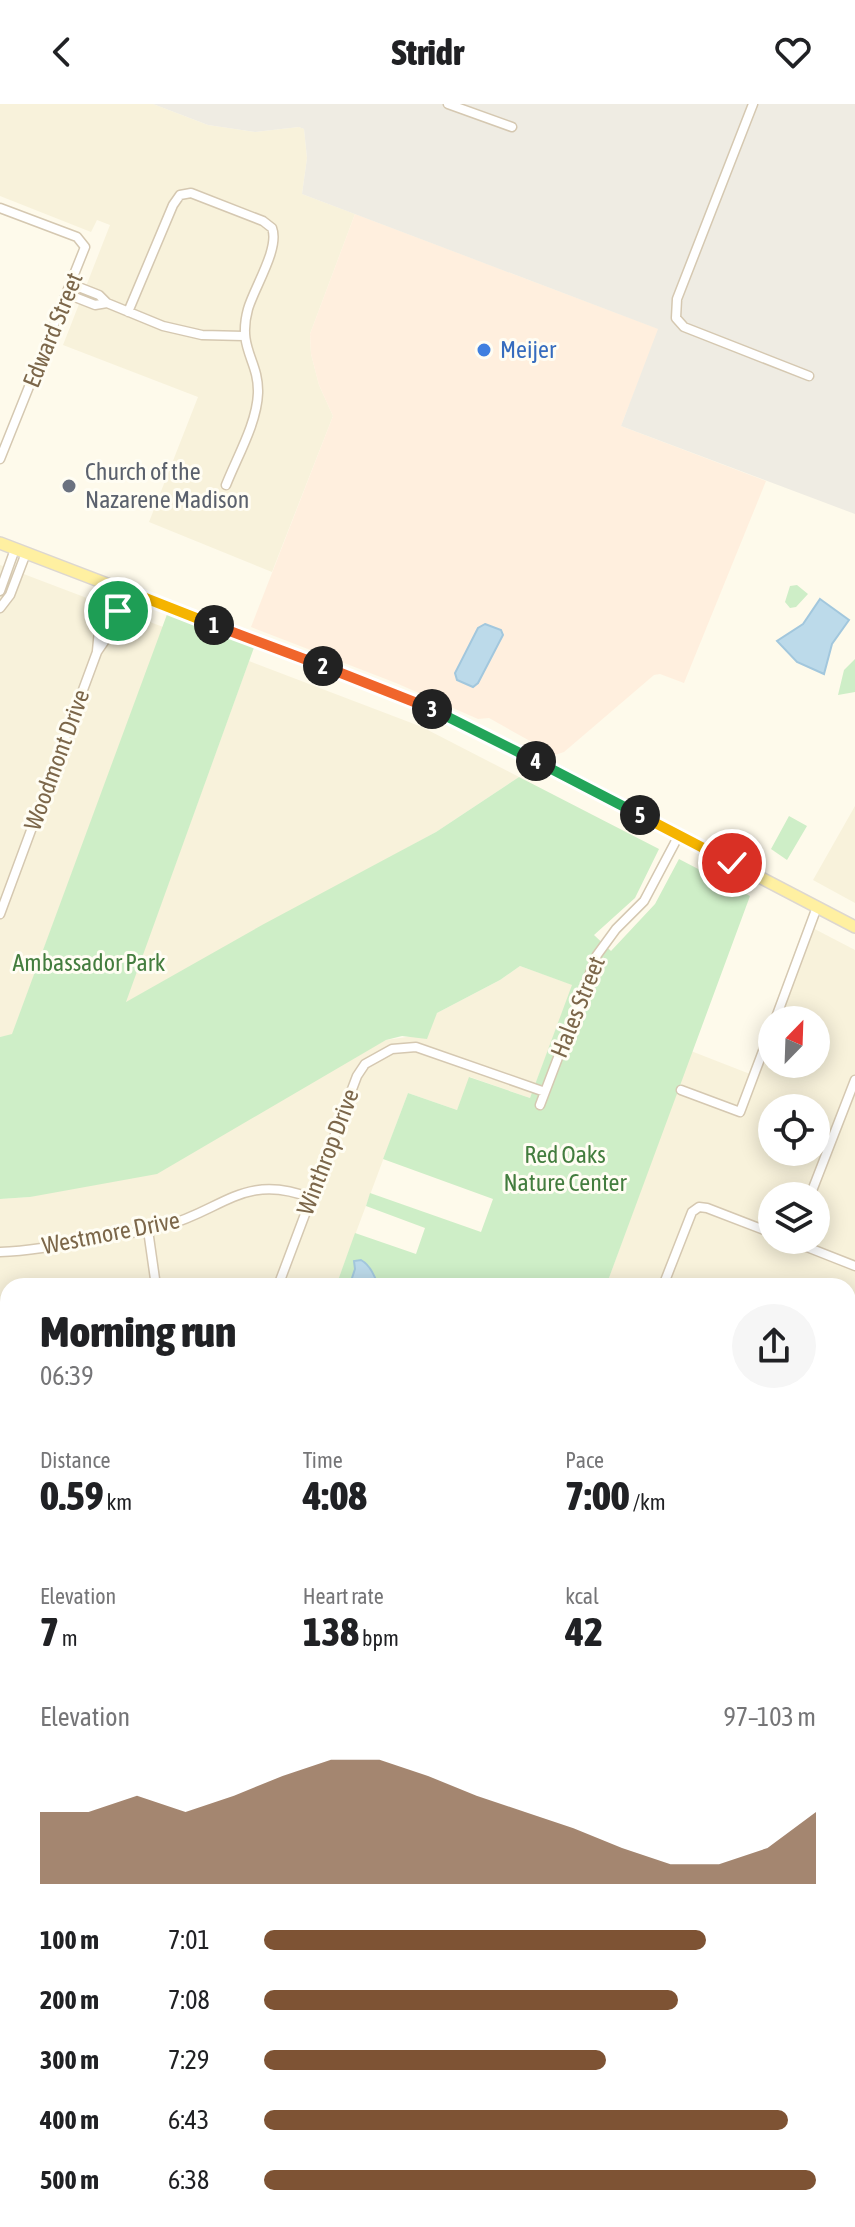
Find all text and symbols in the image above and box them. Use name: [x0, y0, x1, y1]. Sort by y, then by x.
icon: back: [40, 30, 84, 74]
icon: heart: [771, 30, 815, 74]
text: Stridr: [391, 31, 464, 73]
street label: Edward Street: [17, 268, 88, 391]
place label: Meijer: [500, 336, 557, 363]
marker: Meijer: [475, 341, 493, 359]
place label: Church of the Nazarene Madison: [85, 458, 249, 513]
marker: Church of the Nazarene Madison: [60, 477, 78, 495]
pin: [84, 577, 152, 645]
icon: arrive: [96, 589, 140, 633]
pin: 1: [194, 605, 234, 645]
text: 1: [209, 612, 219, 638]
pin: 2: [303, 646, 343, 686]
text: 2: [318, 653, 328, 679]
street label: Woodmont Drive: [19, 686, 94, 834]
pin: 3: [412, 689, 452, 729]
text: 3: [427, 696, 437, 722]
pin: 4: [516, 741, 556, 781]
text: 4: [531, 748, 541, 774]
pin: 5: [620, 795, 660, 835]
text: 5: [635, 802, 645, 828]
pin: [698, 829, 766, 897]
icon: check: [710, 841, 754, 885]
park label: Ambassador Park: [13, 949, 166, 976]
street label: Hales Street: [545, 952, 610, 1061]
north arrow: [758, 1006, 830, 1078]
map controls: [758, 1006, 830, 1254]
street label: Winthrop Drive: [291, 1085, 364, 1219]
button: locate: [758, 1094, 830, 1166]
park label: Red Oaks Nature Center: [503, 1141, 627, 1196]
button: layers: [758, 1182, 830, 1254]
street label: Westmore Drive: [40, 1206, 182, 1259]
button: share: [732, 1304, 816, 1388]
text: Morning run: [40, 1306, 236, 1356]
text: 06:39: [40, 1361, 94, 1391]
text: Distance: [40, 1447, 111, 1473]
text: Time: [303, 1447, 343, 1473]
text: Pace: [565, 1447, 604, 1473]
text: 0.59: [40, 1473, 104, 1518]
text: 4:08: [303, 1473, 367, 1518]
text: 7:00: [565, 1473, 630, 1518]
text: km: [104, 1489, 132, 1515]
text: /km: [630, 1489, 666, 1515]
text: Elevation: [40, 1583, 116, 1609]
text: Heart rate: [303, 1583, 384, 1609]
text: kcal: [565, 1583, 599, 1609]
text: 7: [40, 1609, 59, 1654]
text: 138: [303, 1609, 359, 1654]
text: 42: [565, 1609, 603, 1654]
text: m: [59, 1625, 78, 1651]
text: bpm: [359, 1625, 399, 1651]
text: Elevation: [40, 1702, 130, 1732]
text: 97–103 m: [724, 1702, 816, 1732]
text: 100 m: [40, 1925, 99, 1955]
text: 7:01: [168, 1925, 210, 1955]
text: 200 m: [40, 1985, 99, 2015]
text: 7:08: [168, 1985, 210, 2015]
text: 300 m: [40, 2045, 99, 2075]
text: 7:29: [168, 2045, 209, 2075]
text: 400 m: [40, 2105, 99, 2135]
text: 6:43: [168, 2105, 209, 2135]
text: 500 m: [40, 2165, 99, 2195]
text: 6:38: [168, 2165, 209, 2195]

